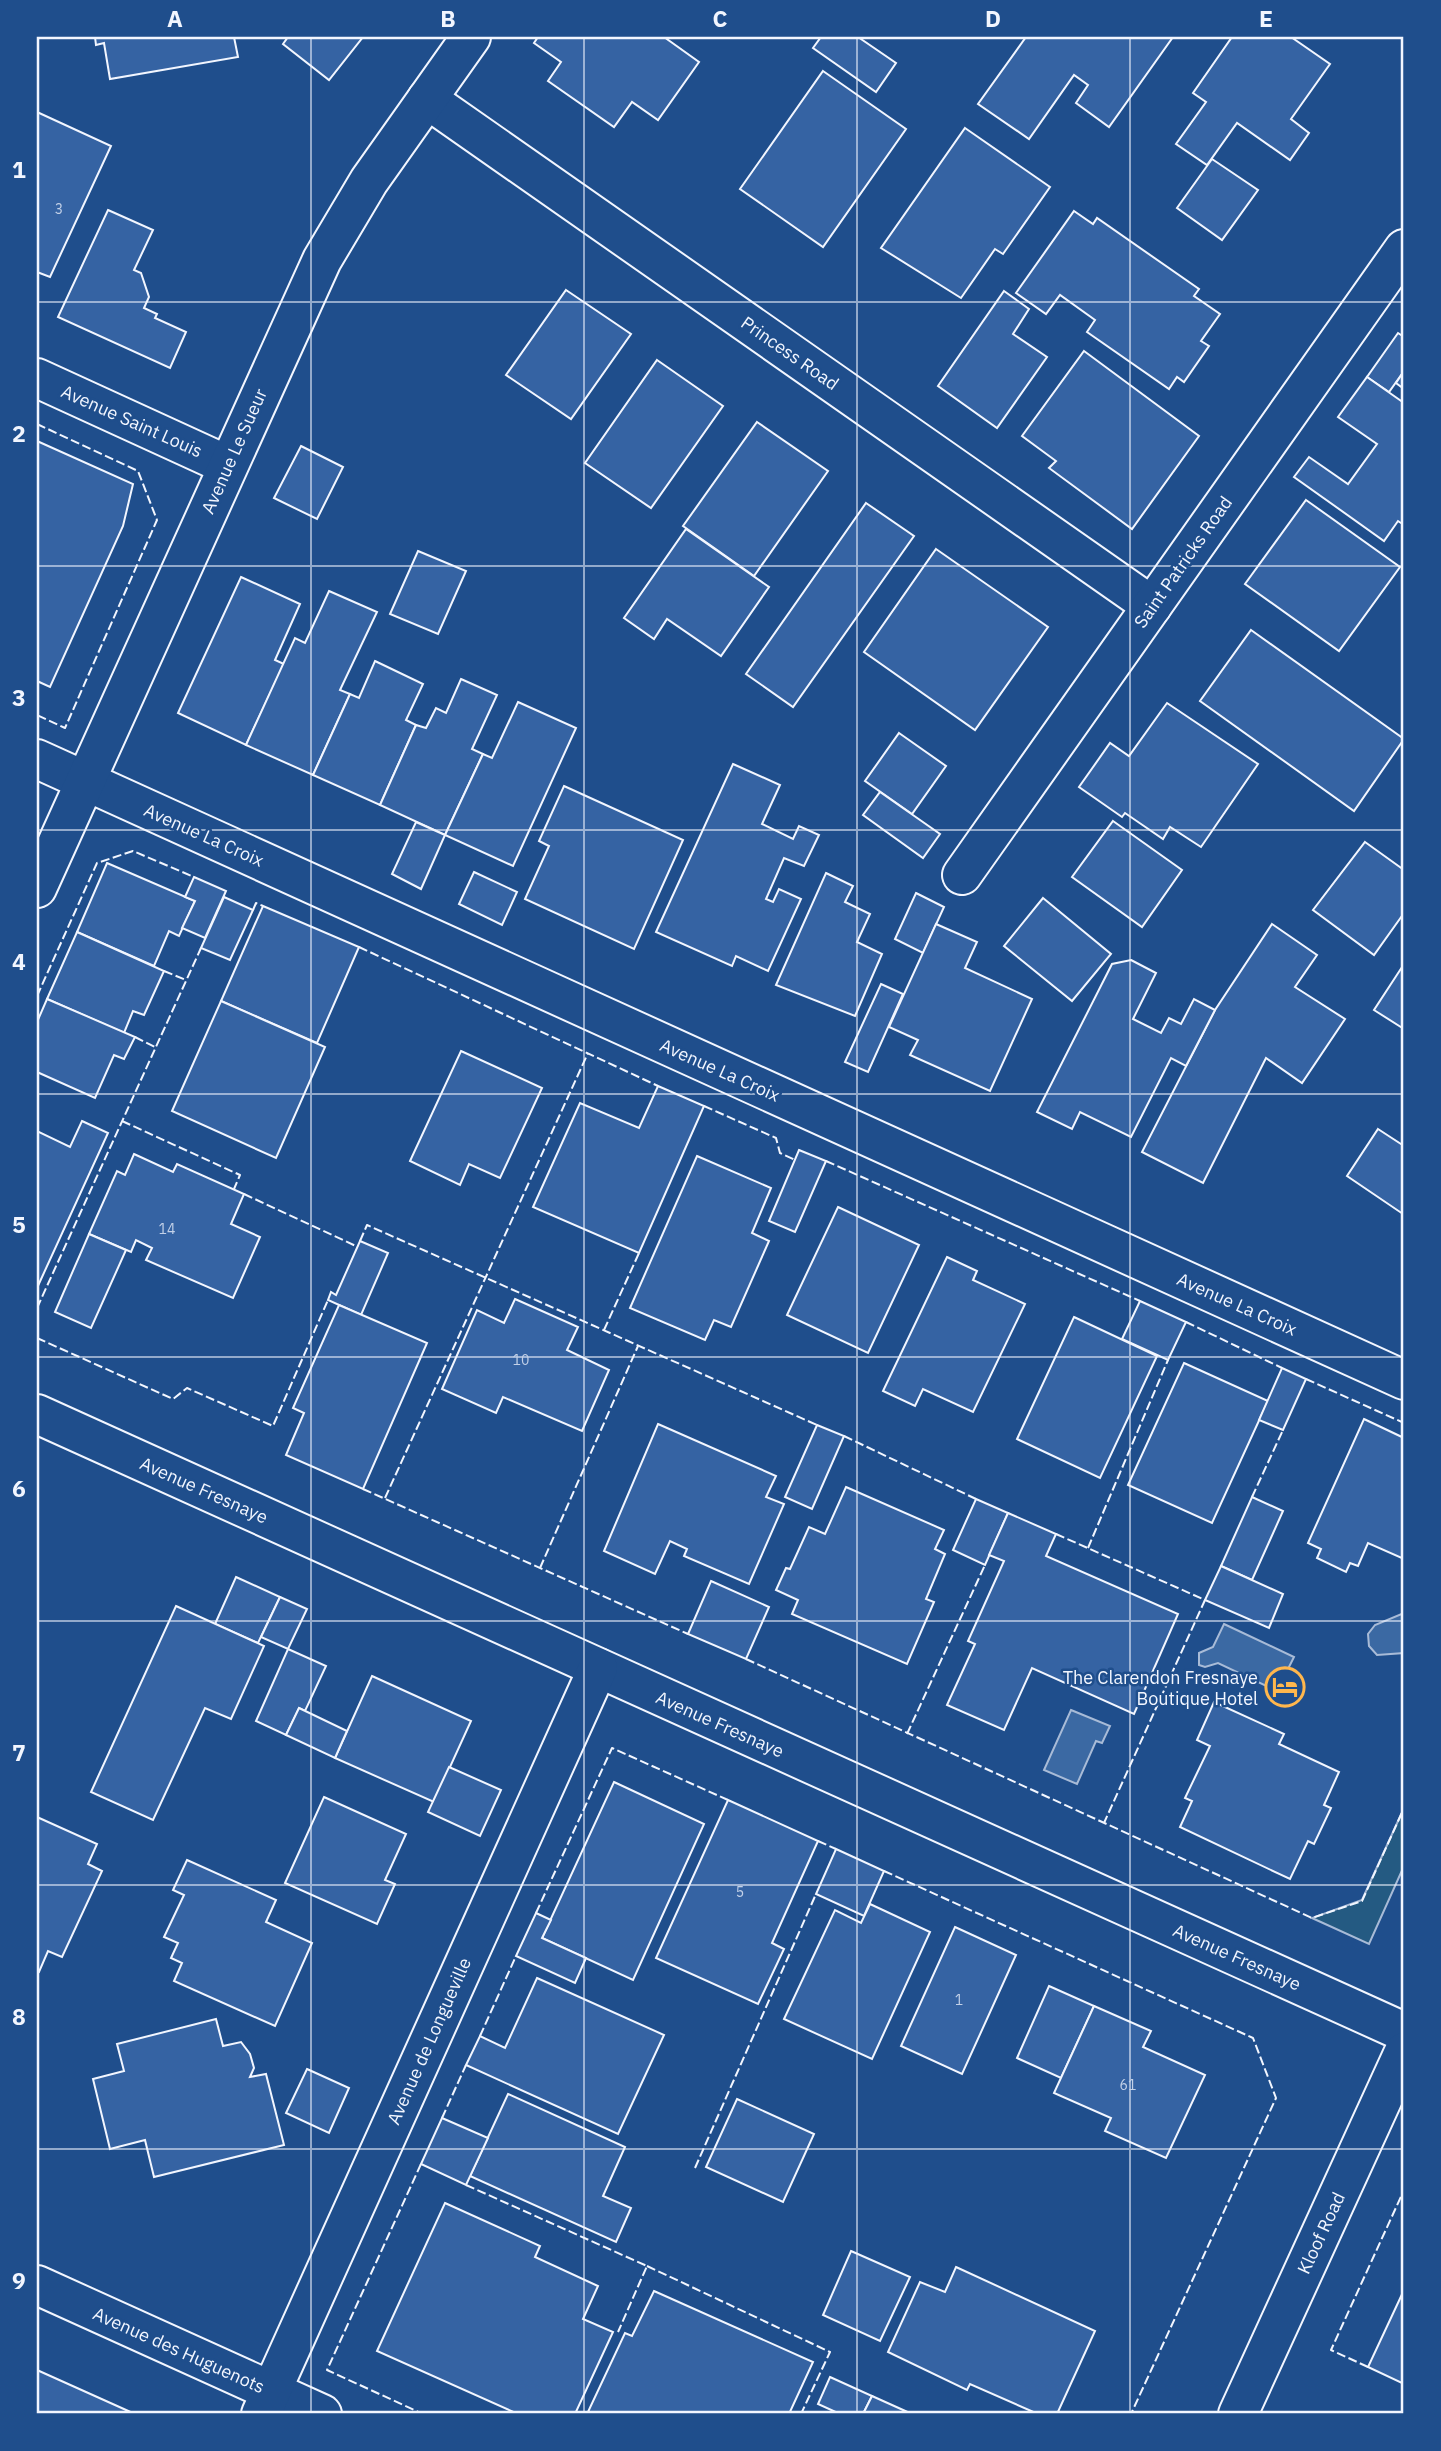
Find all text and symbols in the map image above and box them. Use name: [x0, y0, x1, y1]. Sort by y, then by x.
text: A: [167, 3, 183, 33]
text: B: [440, 3, 456, 33]
text: C: [713, 3, 728, 33]
text: D: [985, 3, 1001, 33]
text: E: [1259, 3, 1273, 33]
text: 1: [12, 154, 26, 184]
house number: 3: [55, 200, 63, 218]
street label: Princess Road: [737, 311, 843, 395]
street label: Avenue Saint Louis: [58, 380, 206, 462]
street label: Avenue Le Sueur: [196, 384, 272, 517]
text: 2: [12, 418, 26, 448]
street label: Saint Patricks Road: [1129, 492, 1237, 632]
text: 3: [12, 682, 26, 712]
street label: Avenue La Croix: [141, 798, 267, 872]
text: 4: [12, 946, 26, 976]
street label: Avenue La Croix: [657, 1033, 783, 1107]
text: 5: [12, 1209, 26, 1239]
house number: 14: [159, 1220, 175, 1238]
street label: Avenue La Croix: [1174, 1267, 1300, 1341]
house number: 10: [513, 1351, 529, 1369]
street label: Avenue Fresnaye: [136, 1451, 272, 1529]
text: 6: [12, 1473, 26, 1503]
place label: The Clarendon Fresnaye Boutique Hotel: [1063, 1666, 1258, 1710]
hotel icon: The Clarendon Fresnaye Boutique Hotel: [1264, 1666, 1306, 1708]
street label: Avenue Fresnaye: [652, 1685, 788, 1763]
text: 7: [12, 1737, 26, 1767]
house number: 5: [736, 1883, 744, 1901]
street label: Avenue Fresnaye: [1169, 1918, 1305, 1996]
street label: Avenue de Longueville: [382, 1954, 476, 2128]
house number: 1: [955, 1991, 963, 2009]
text: 8: [12, 2001, 26, 2031]
house number: 61: [1120, 2076, 1136, 2094]
street label: Kloof Road: [1292, 2188, 1350, 2278]
text: 9: [12, 2265, 26, 2295]
street label: Avenue des Huguenots: [90, 2302, 268, 2398]

